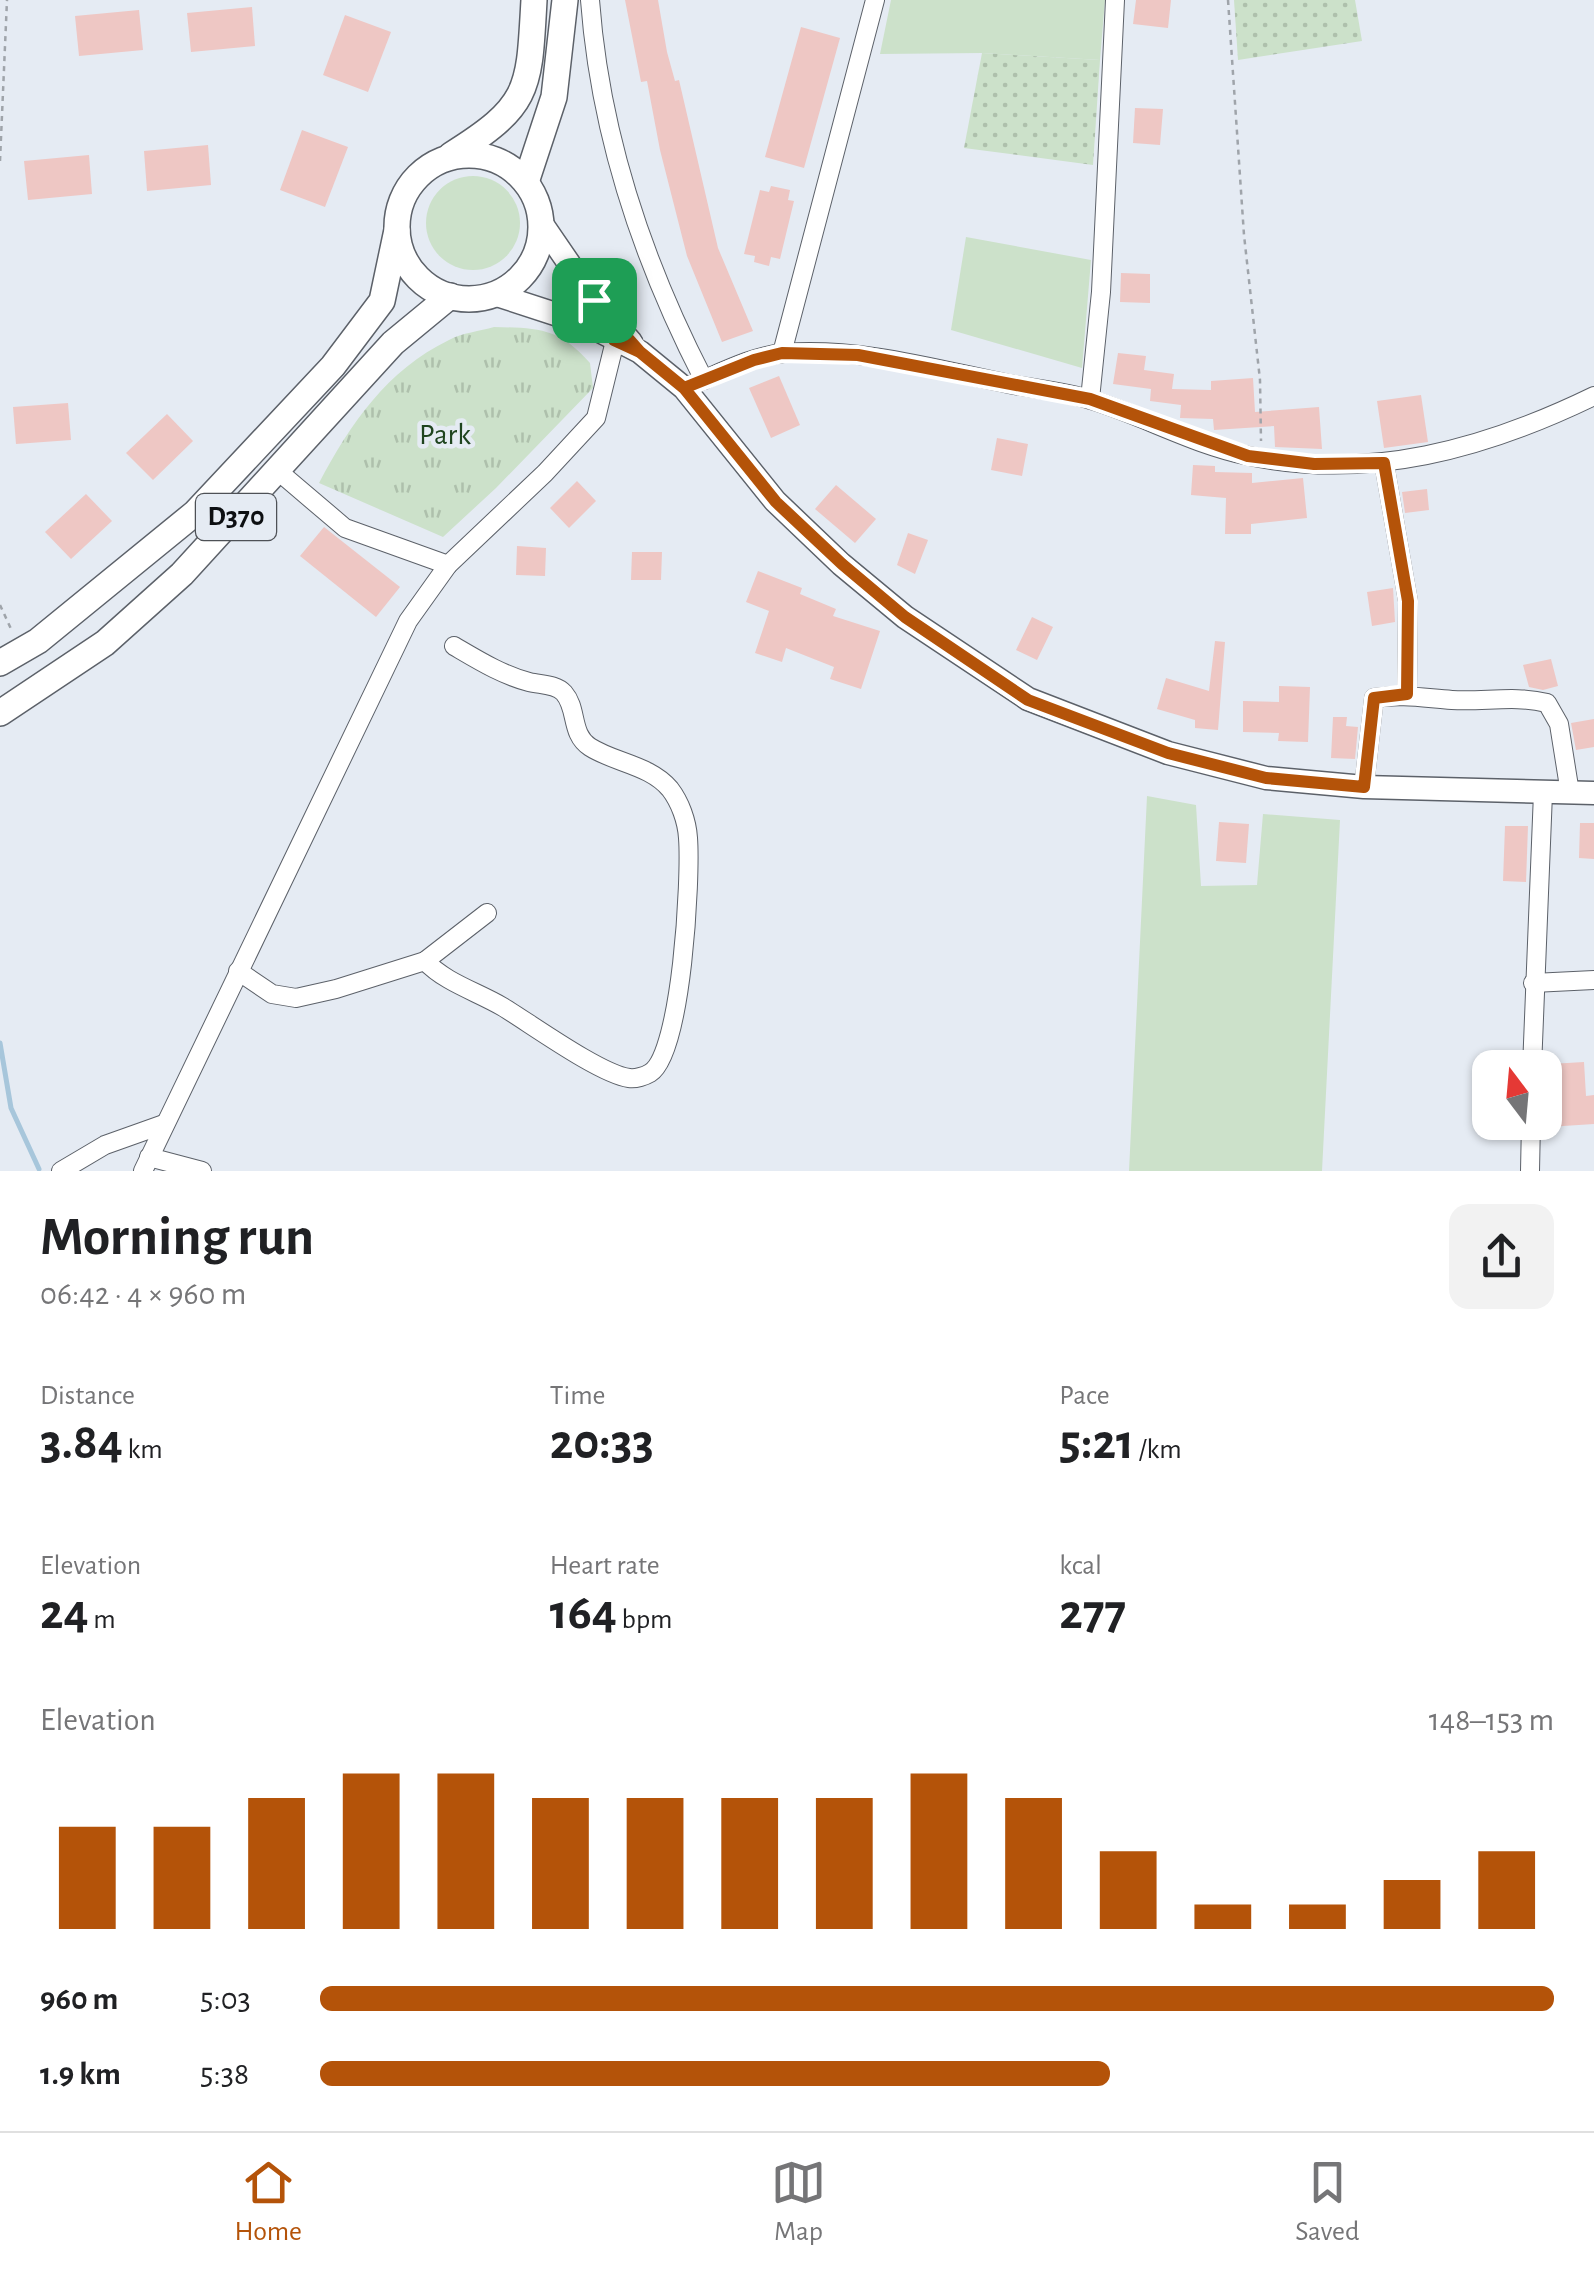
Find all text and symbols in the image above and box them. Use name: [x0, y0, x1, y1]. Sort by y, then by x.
pin: [552, 258, 637, 343]
icon: arrive: [567, 273, 622, 328]
park label: Park: [419, 420, 471, 450]
road number: D370: [196, 494, 276, 540]
north arrow: [1472, 1050, 1562, 1140]
map controls: [1472, 1050, 1562, 1140]
button: share: [1449, 1204, 1554, 1309]
text: Morning run: [40, 1210, 314, 1265]
text: 06:42 · 4 × 960 m: [40, 1278, 246, 1310]
text: Distance: [40, 1382, 135, 1410]
text: Time: [550, 1382, 605, 1410]
text: Pace: [1059, 1382, 1110, 1410]
text: 3.84: [40, 1418, 123, 1468]
text: 20:33: [550, 1418, 654, 1468]
text: 5:21: [1059, 1418, 1134, 1468]
text: km: [123, 1436, 163, 1464]
text: /km: [1134, 1436, 1182, 1464]
text: Elevation: [40, 1552, 141, 1580]
text: Heart rate: [550, 1552, 660, 1580]
text: kcal: [1059, 1552, 1102, 1580]
text: 24: [40, 1588, 89, 1638]
text: 164: [550, 1588, 617, 1638]
text: 277: [1059, 1588, 1126, 1638]
text: m: [89, 1606, 116, 1634]
text: bpm: [617, 1606, 672, 1634]
text: Elevation: [40, 1704, 156, 1736]
text: 148–153 m: [1429, 1704, 1554, 1736]
text: 960 m: [40, 1983, 118, 2015]
text: 5:03: [200, 1983, 251, 2015]
text: 1.9 km: [40, 2058, 121, 2090]
text: 5:38: [200, 2058, 249, 2090]
tab: Home: [235, 2155, 302, 2249]
tab: Map: [771, 2155, 826, 2249]
tab: Saved: [1295, 2155, 1359, 2249]

